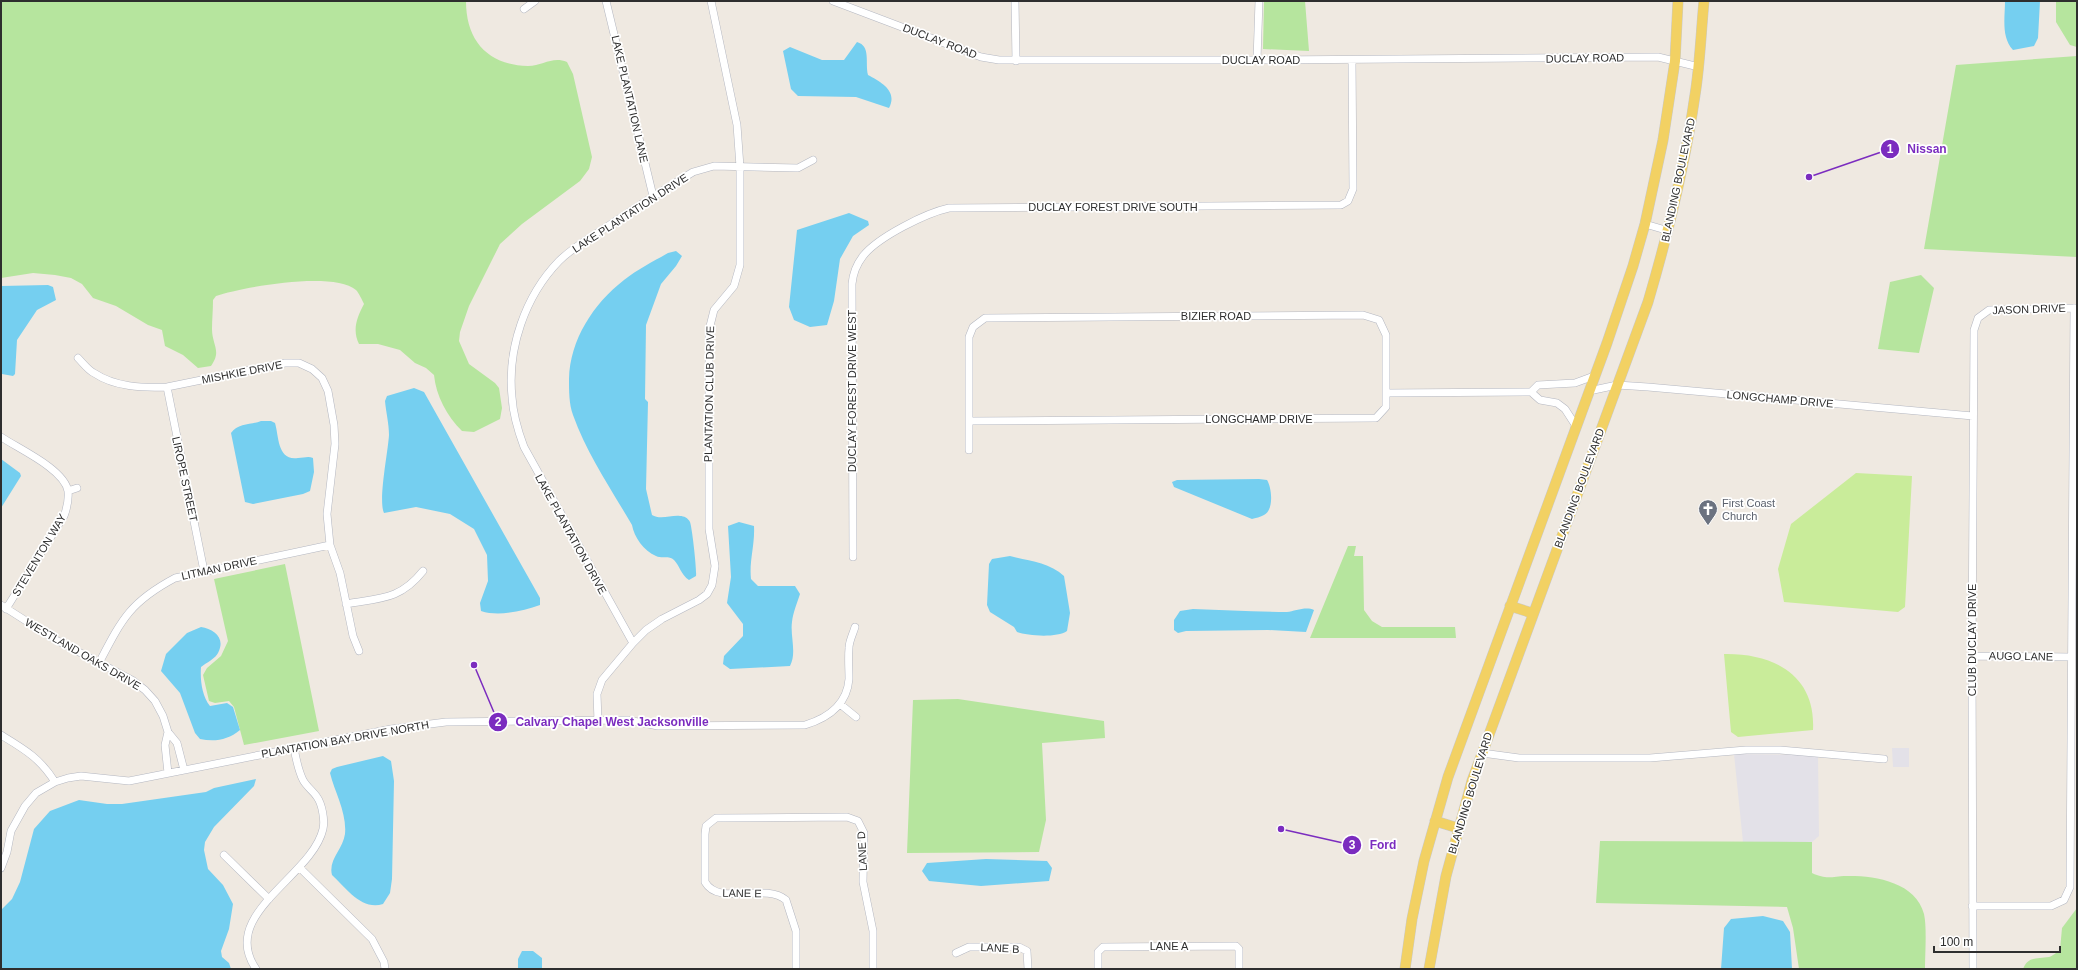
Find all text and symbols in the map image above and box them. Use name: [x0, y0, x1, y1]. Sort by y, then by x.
street label: DUCLAY ROAD: [901, 21, 979, 61]
street label: LAKE PLANTATION LANE: [609, 34, 651, 164]
street label: DUCLAY ROAD: [1546, 51, 1624, 65]
street label: DUCLAY ROAD: [1222, 54, 1300, 66]
street label: BLANDING BOULEVARD: [1659, 117, 1697, 243]
callout: Nissan: [1880, 137, 1955, 161]
text: 1: [1887, 142, 1894, 156]
text: Nissan: [1907, 142, 1947, 156]
street label: LAKE PLANTATION DRIVE: [570, 171, 690, 255]
street label: DUCLAY FOREST DRIVE SOUTH: [1028, 201, 1198, 213]
street label: JASON DRIVE: [1992, 302, 2066, 316]
street label: DUCLAY FOREST DRIVE WEST: [846, 309, 858, 472]
street label: BIZIER ROAD: [1181, 310, 1251, 322]
street label: PLANTATION CLUB DRIVE: [702, 326, 716, 462]
street label: MISHKIE DRIVE: [201, 358, 283, 386]
street label: LONGCHAMP DRIVE: [1726, 388, 1834, 410]
street label: LONGCHAMP DRIVE: [1205, 413, 1313, 425]
street label: BLANDING BOULEVARD: [1552, 427, 1606, 549]
street label: LIROPE STREET: [170, 435, 200, 523]
street label: LAKE PLANTATION DRIVE: [533, 472, 609, 596]
place label: First Coast Church: [1722, 497, 1775, 522]
church icon: First Coast Church: [1697, 498, 1719, 526]
street label: STEVENTON WAY: [10, 511, 69, 598]
street label: LITMAN DRIVE: [180, 554, 258, 582]
street label: CLUB DUCLAY DRIVE: [1966, 584, 1978, 696]
street label: WESTLAND OAKS DRIVE: [23, 616, 143, 692]
street label: AUGO LANE: [1989, 649, 2053, 663]
callout: Calvary Chapel West Jacksonville: [488, 710, 717, 734]
text: 2: [495, 715, 502, 729]
text: Calvary Chapel West Jacksonville: [515, 715, 709, 729]
street label: PLANTATION BAY DRIVE NORTH: [260, 718, 430, 760]
street label: BLANDING BOULEVARD: [1446, 731, 1494, 855]
street label: LANE D: [855, 831, 869, 871]
callout: Ford: [1342, 833, 1405, 857]
text: 3: [1349, 838, 1356, 852]
text: Ford: [1370, 838, 1396, 852]
street label: LANE E: [722, 887, 762, 899]
scale bar: [1934, 928, 2060, 954]
text: 100 m: [1940, 935, 1973, 949]
street label: LANE A: [1150, 940, 1189, 952]
street label: LANE B: [980, 941, 1020, 955]

